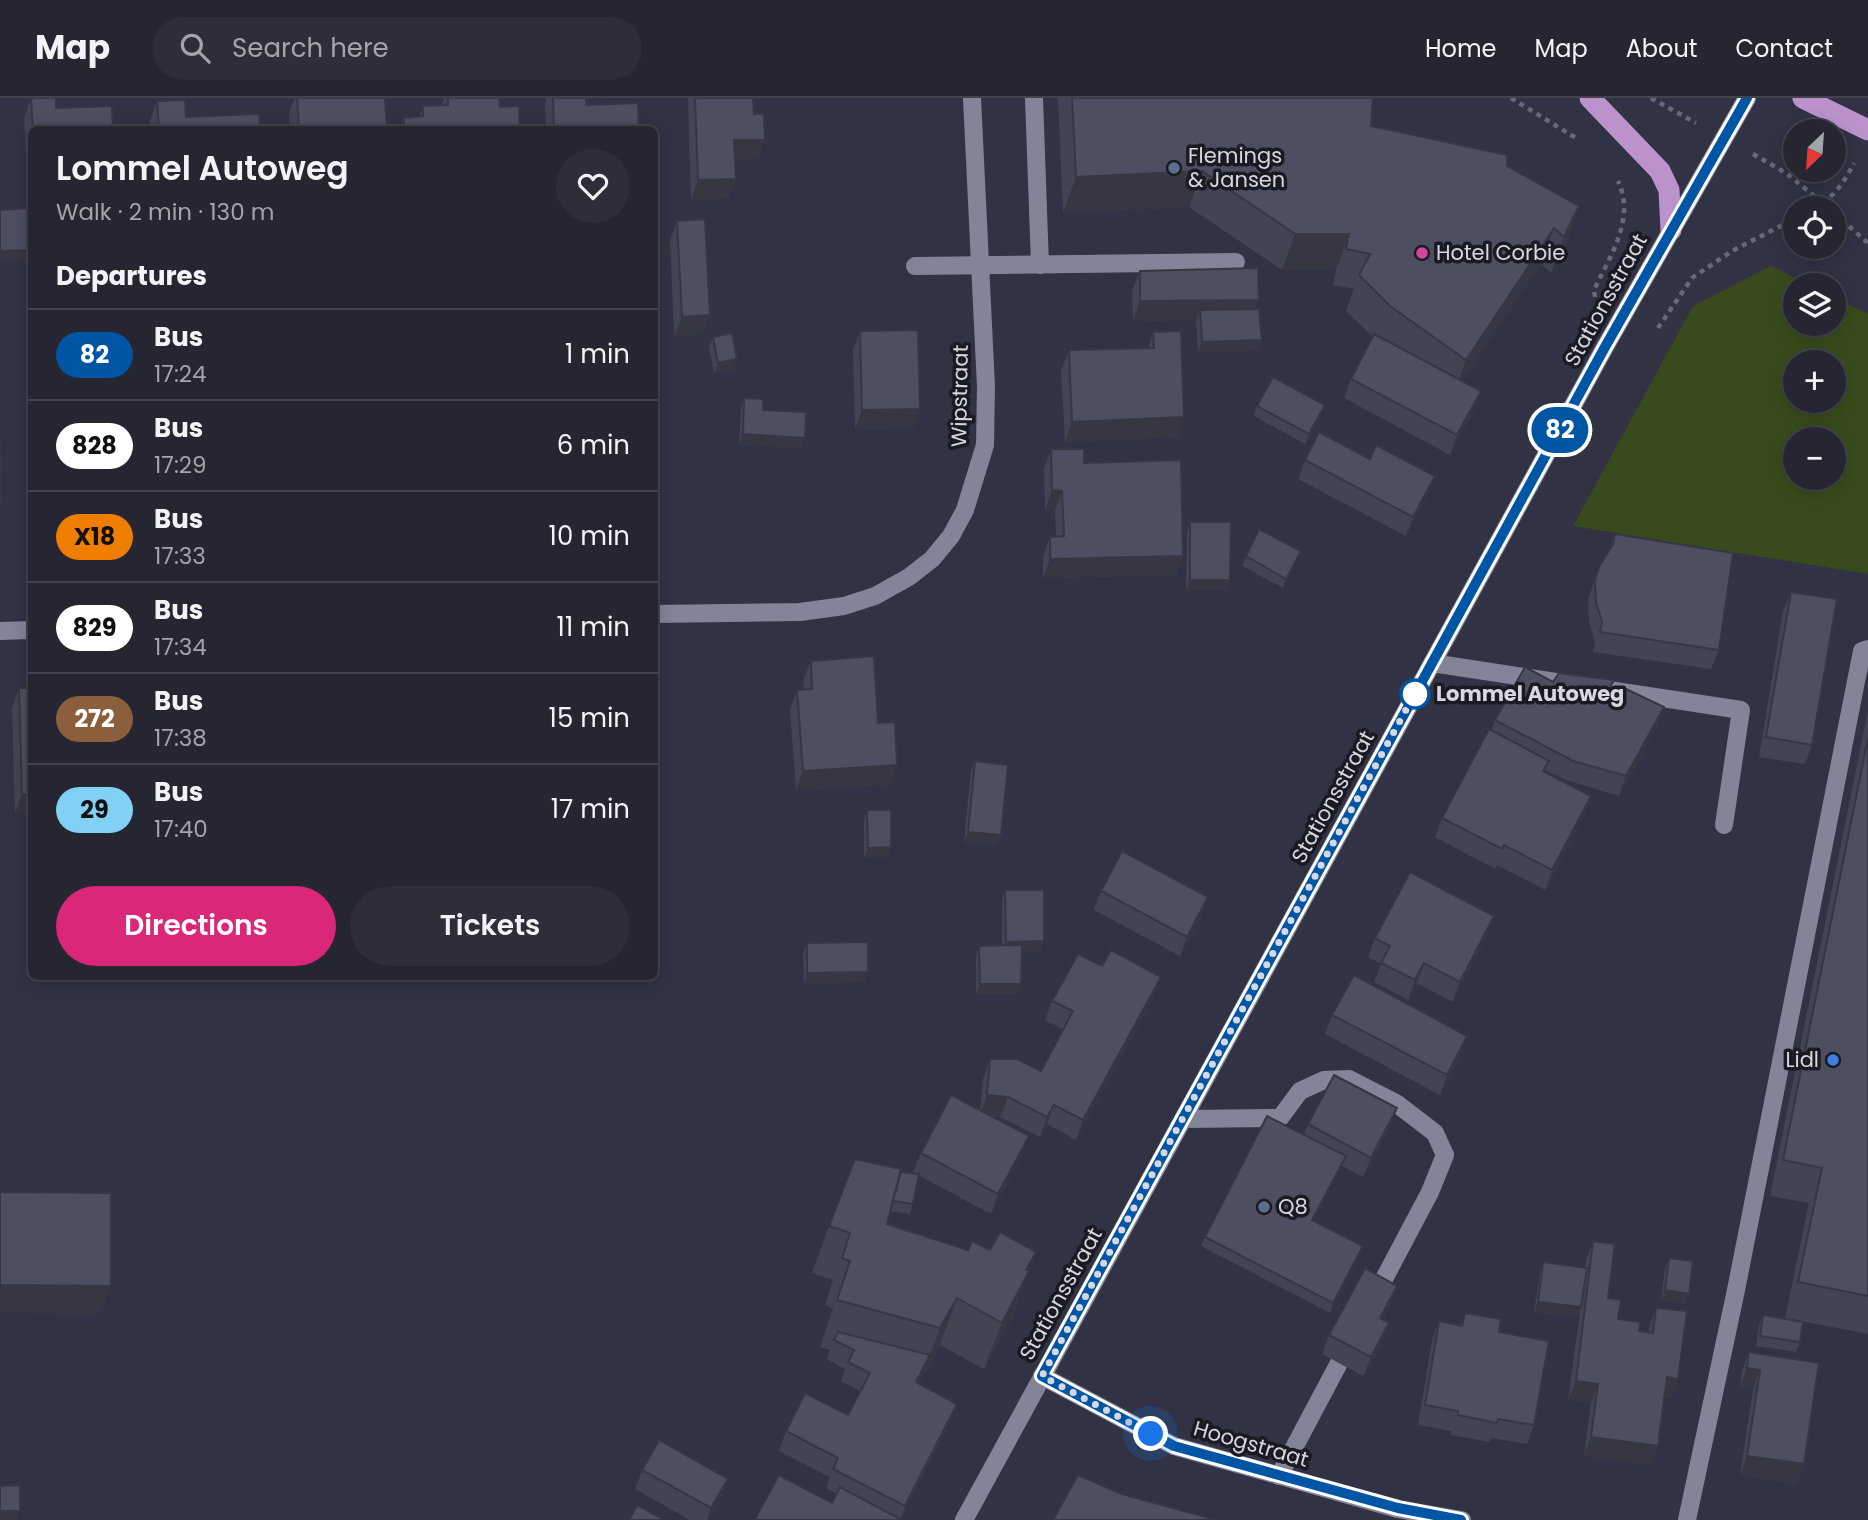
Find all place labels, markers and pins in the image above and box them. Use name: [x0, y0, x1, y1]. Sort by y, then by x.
place label: Flemings & Jansen: [1188, 141, 1285, 194]
marker: Flemings & Jansen: [1166, 160, 1182, 176]
place label: Hotel Corbie: [1436, 238, 1565, 267]
marker: Hotel Corbie: [1414, 245, 1430, 261]
marker: Lommel Autoweg: [1400, 679, 1430, 709]
place label: Lommel Autoweg: [1436, 679, 1624, 708]
place label: Lidl: [1785, 1045, 1819, 1074]
marker: Lidl: [1825, 1052, 1841, 1068]
place label: Q8: [1278, 1192, 1308, 1221]
marker: Q8: [1256, 1199, 1272, 1215]

